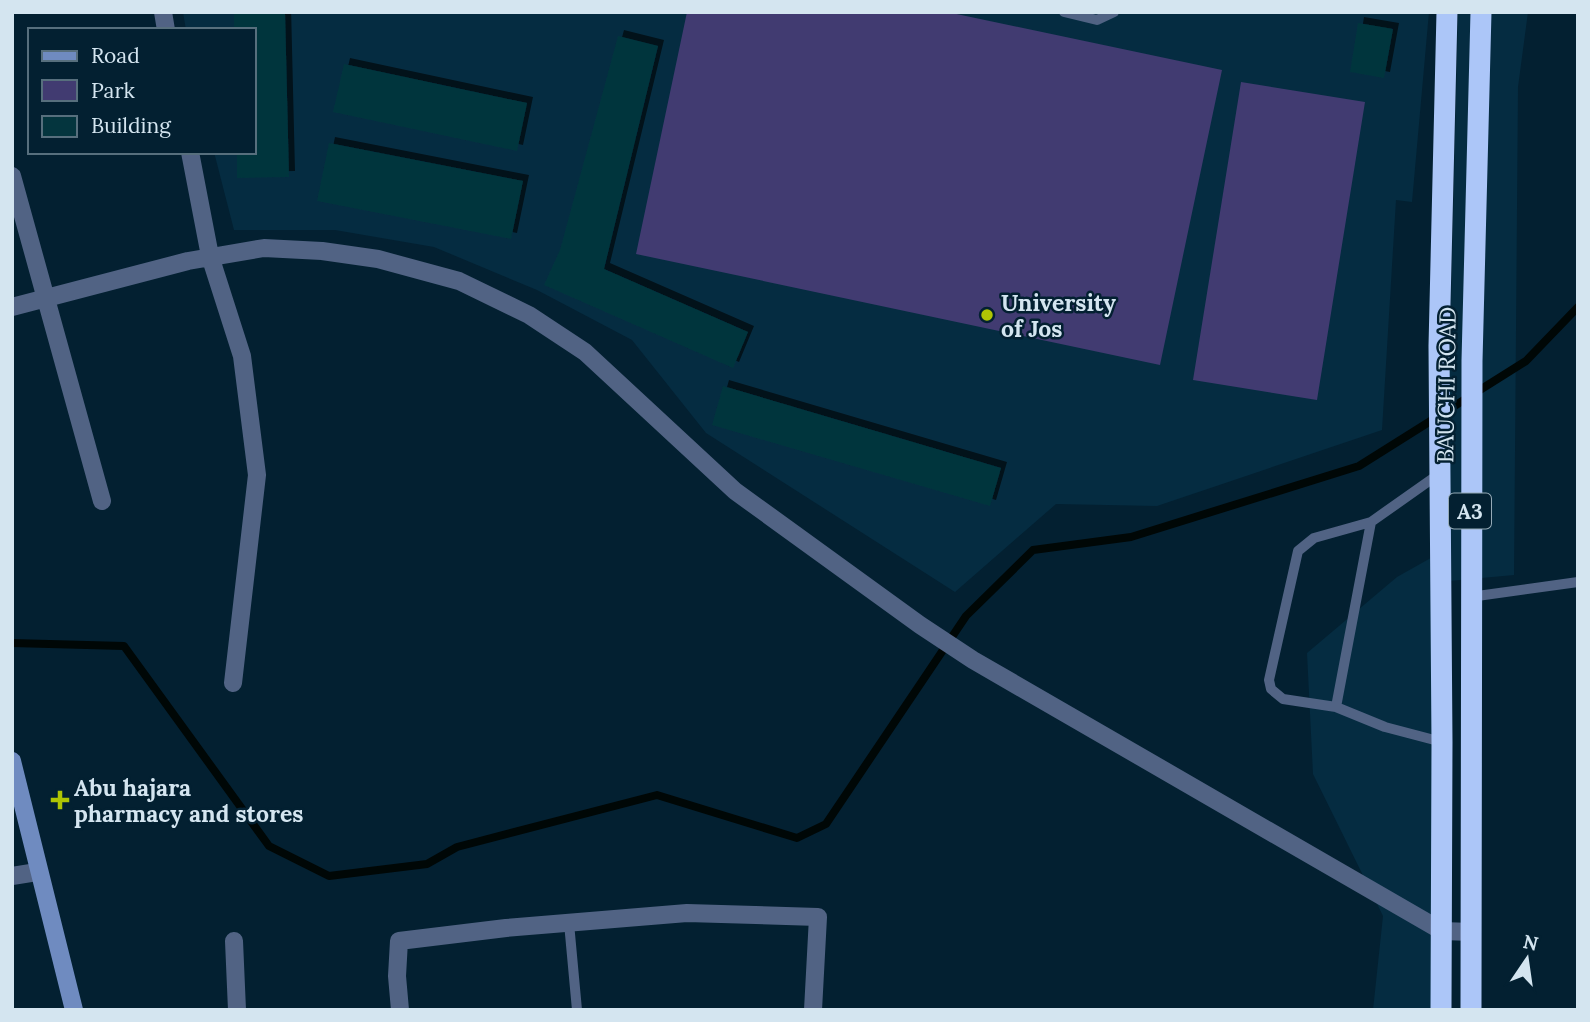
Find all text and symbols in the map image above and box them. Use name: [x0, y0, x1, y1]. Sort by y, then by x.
legend: [28, 28, 256, 154]
text: Road: [91, 42, 140, 69]
text: Park: [91, 77, 135, 104]
text: Building: [91, 112, 171, 139]
place label: University of Jos: [1001, 288, 1116, 343]
marker: University of Jos: [979, 307, 995, 323]
street label: BAUCHI ROAD: [1430, 307, 1462, 463]
road number: A3: [1449, 494, 1491, 528]
place label: Abu hajara pharmacy and stores: [74, 773, 304, 828]
marker: Abu hajara pharmacy and stores: [52, 792, 68, 808]
north arrow: [1492, 924, 1562, 994]
text: N: [1521, 929, 1541, 956]

